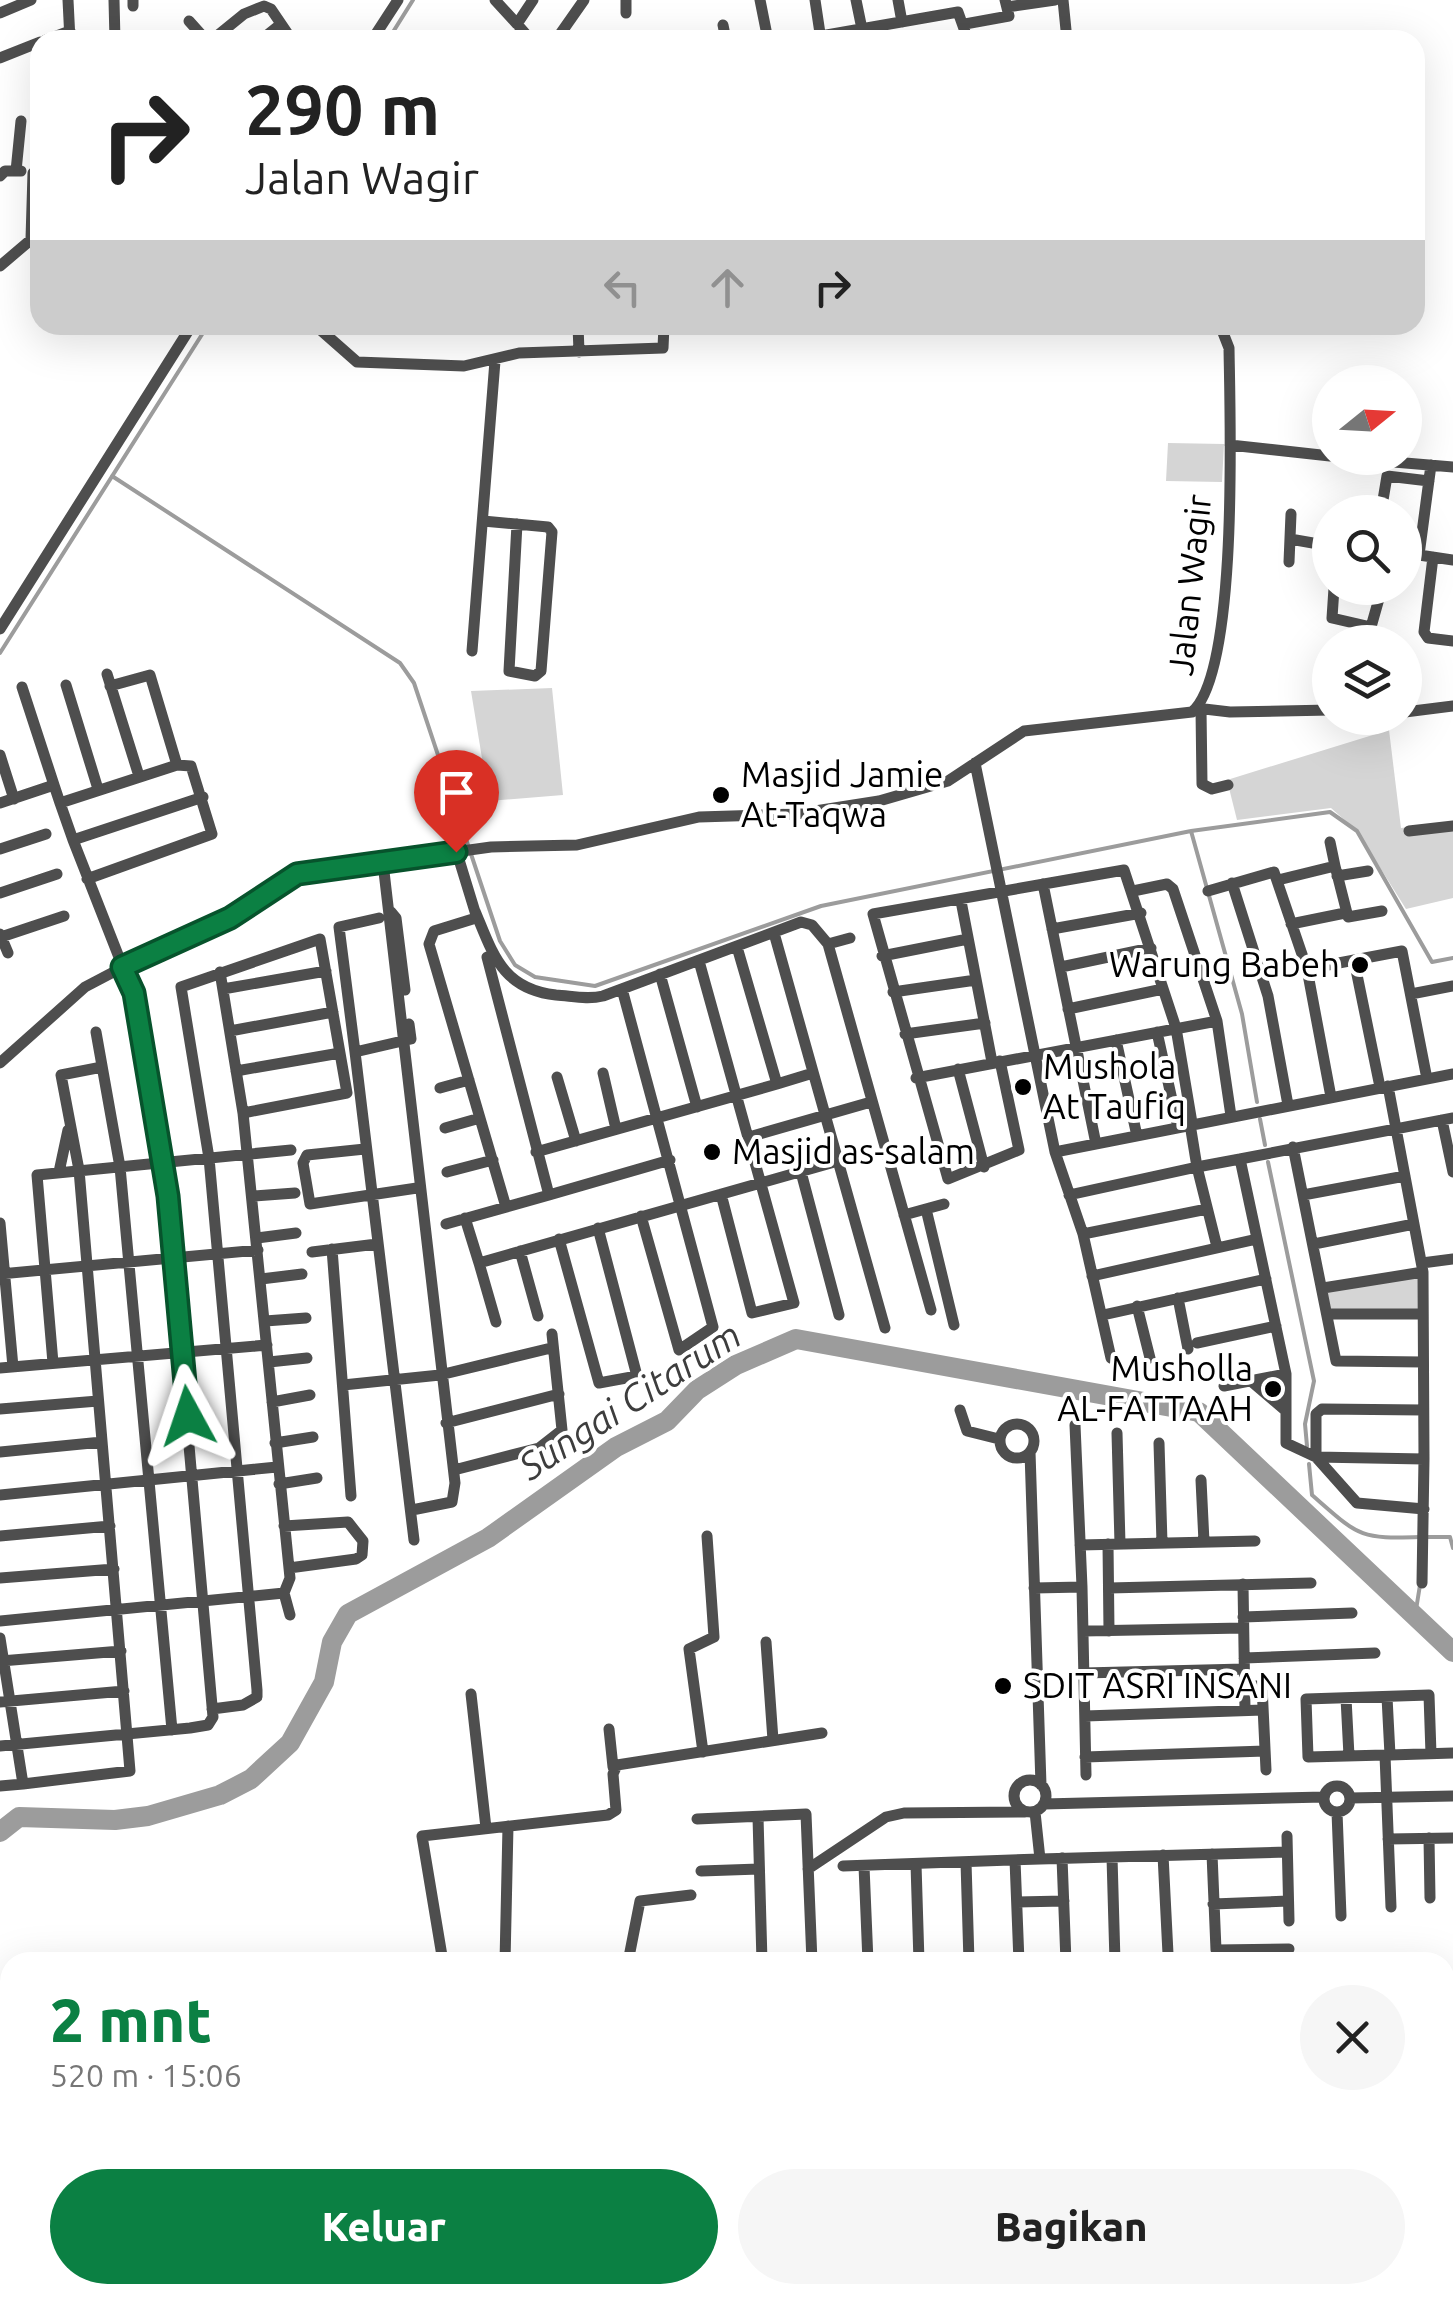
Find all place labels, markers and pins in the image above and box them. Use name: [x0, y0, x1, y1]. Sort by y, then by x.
pin: [414, 750, 499, 853]
place label: Masjid Jamie At-Taqwa: [741, 754, 943, 834]
marker: Masjid Jamie At-Taqwa: [710, 784, 732, 806]
place label: Warung Babeh: [1109, 944, 1340, 984]
marker: Warung Babeh: [1349, 954, 1371, 976]
place label: Mushola At Taufiq: [1043, 1046, 1186, 1126]
marker: Mushola At Taufiq: [1012, 1076, 1034, 1098]
place label: Masjid as-salam: [732, 1131, 975, 1171]
marker: Masjid as-salam: [701, 1141, 723, 1163]
place label: Musholla AL-FATTAAH: [1057, 1348, 1253, 1428]
marker: Musholla AL-FATTAAH: [1262, 1378, 1284, 1400]
place label: SDIT ASRI INSANI: [1023, 1665, 1292, 1705]
marker: SDIT ASRI INSANI: [992, 1675, 1014, 1697]

